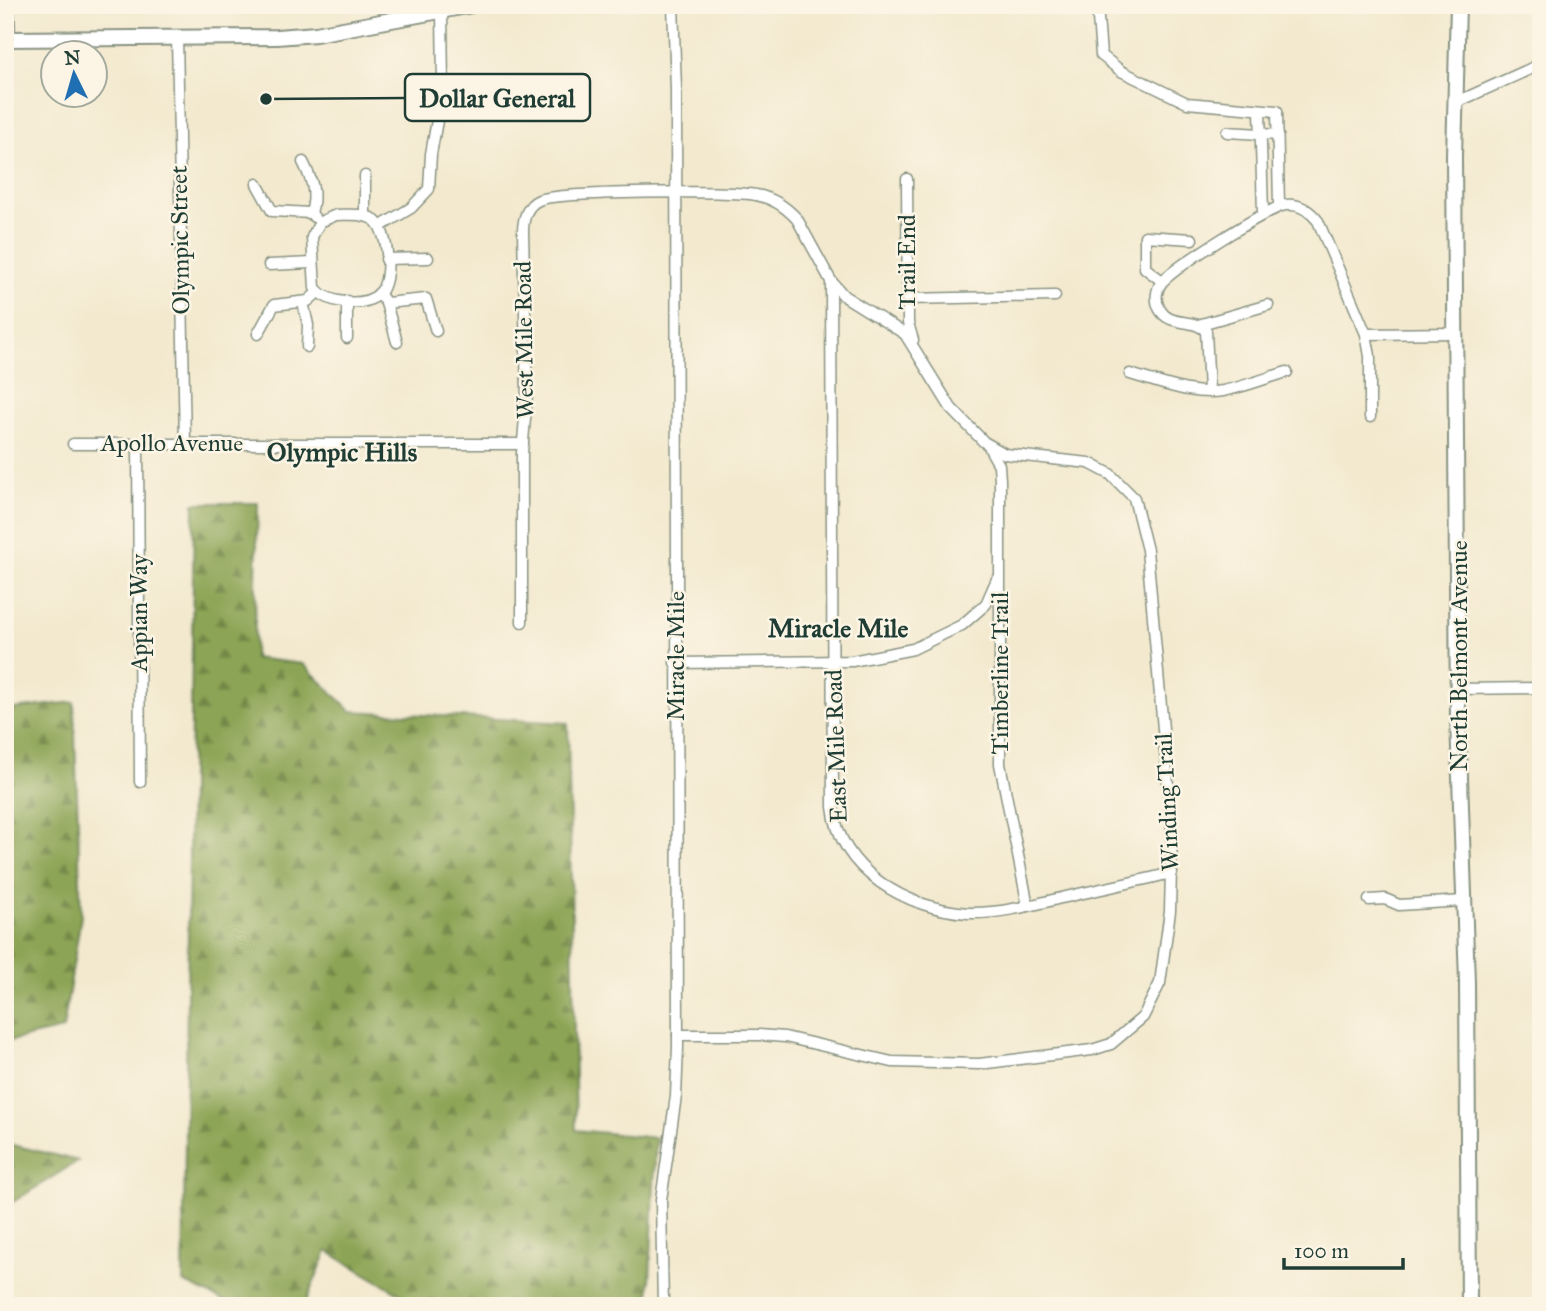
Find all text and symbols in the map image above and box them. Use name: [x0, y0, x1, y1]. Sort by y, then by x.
north arrow: [38, 38, 108, 108]
text: N: [64, 45, 82, 70]
callout: Dollar General: [405, 74, 590, 121]
text: Dollar General: [419, 82, 576, 114]
street label: Olympic Street: [164, 165, 196, 315]
street label: Trail End: [892, 214, 922, 310]
street label: West Mile Road: [508, 261, 540, 419]
street label: Apollo Avenue: [100, 428, 243, 458]
district label: Olympic Hills: [267, 436, 418, 468]
street label: North Belmont Avenue: [1444, 540, 1474, 772]
street label: Appian Way: [124, 553, 154, 673]
street label: Miracle Mile: [661, 591, 691, 721]
street label: Timberline Trail: [985, 591, 1015, 754]
district label: Miracle Mile: [768, 612, 909, 644]
street label: East Mile Road: [818, 669, 854, 823]
street label: Winding Trail: [1148, 732, 1186, 872]
scale bar: [1284, 1227, 1402, 1271]
text: 100 m: [1294, 1238, 1349, 1264]

